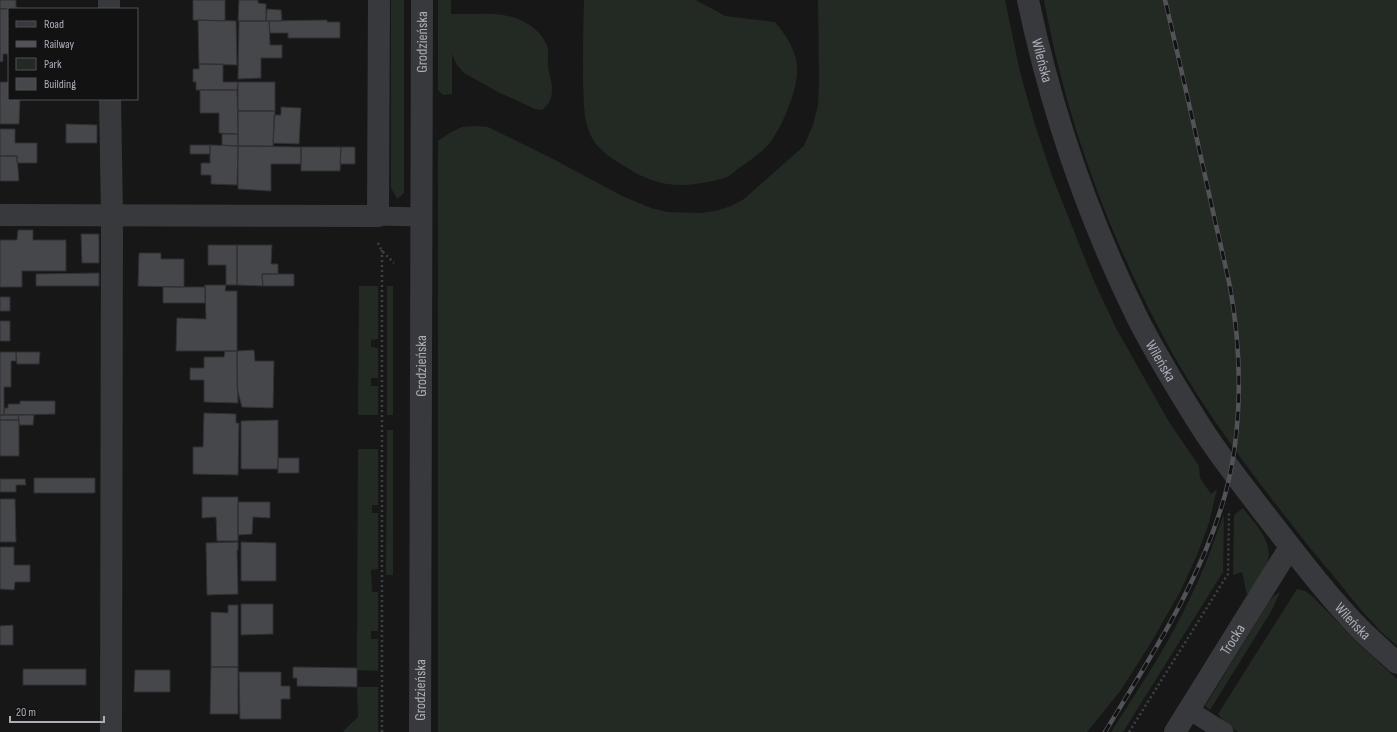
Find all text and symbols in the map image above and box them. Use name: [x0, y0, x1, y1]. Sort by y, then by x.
legend: [8, 8, 138, 100]
street label: Grodzieńska: [412, 11, 431, 73]
text: Road: [44, 17, 64, 32]
street label: Wileńska: [1027, 36, 1057, 85]
text: Railway: [44, 37, 75, 52]
text: Park: [44, 57, 62, 72]
text: Building: [44, 77, 76, 92]
street label: Grodzieńska: [411, 335, 431, 397]
street label: Wileńska: [1141, 337, 1180, 385]
street label: Wileńska: [1331, 598, 1375, 644]
street label: Trocka: [1216, 620, 1249, 658]
street label: Grodzieńska: [411, 659, 430, 721]
scale bar: [10, 698, 104, 724]
text: 20 m: [16, 705, 36, 720]

